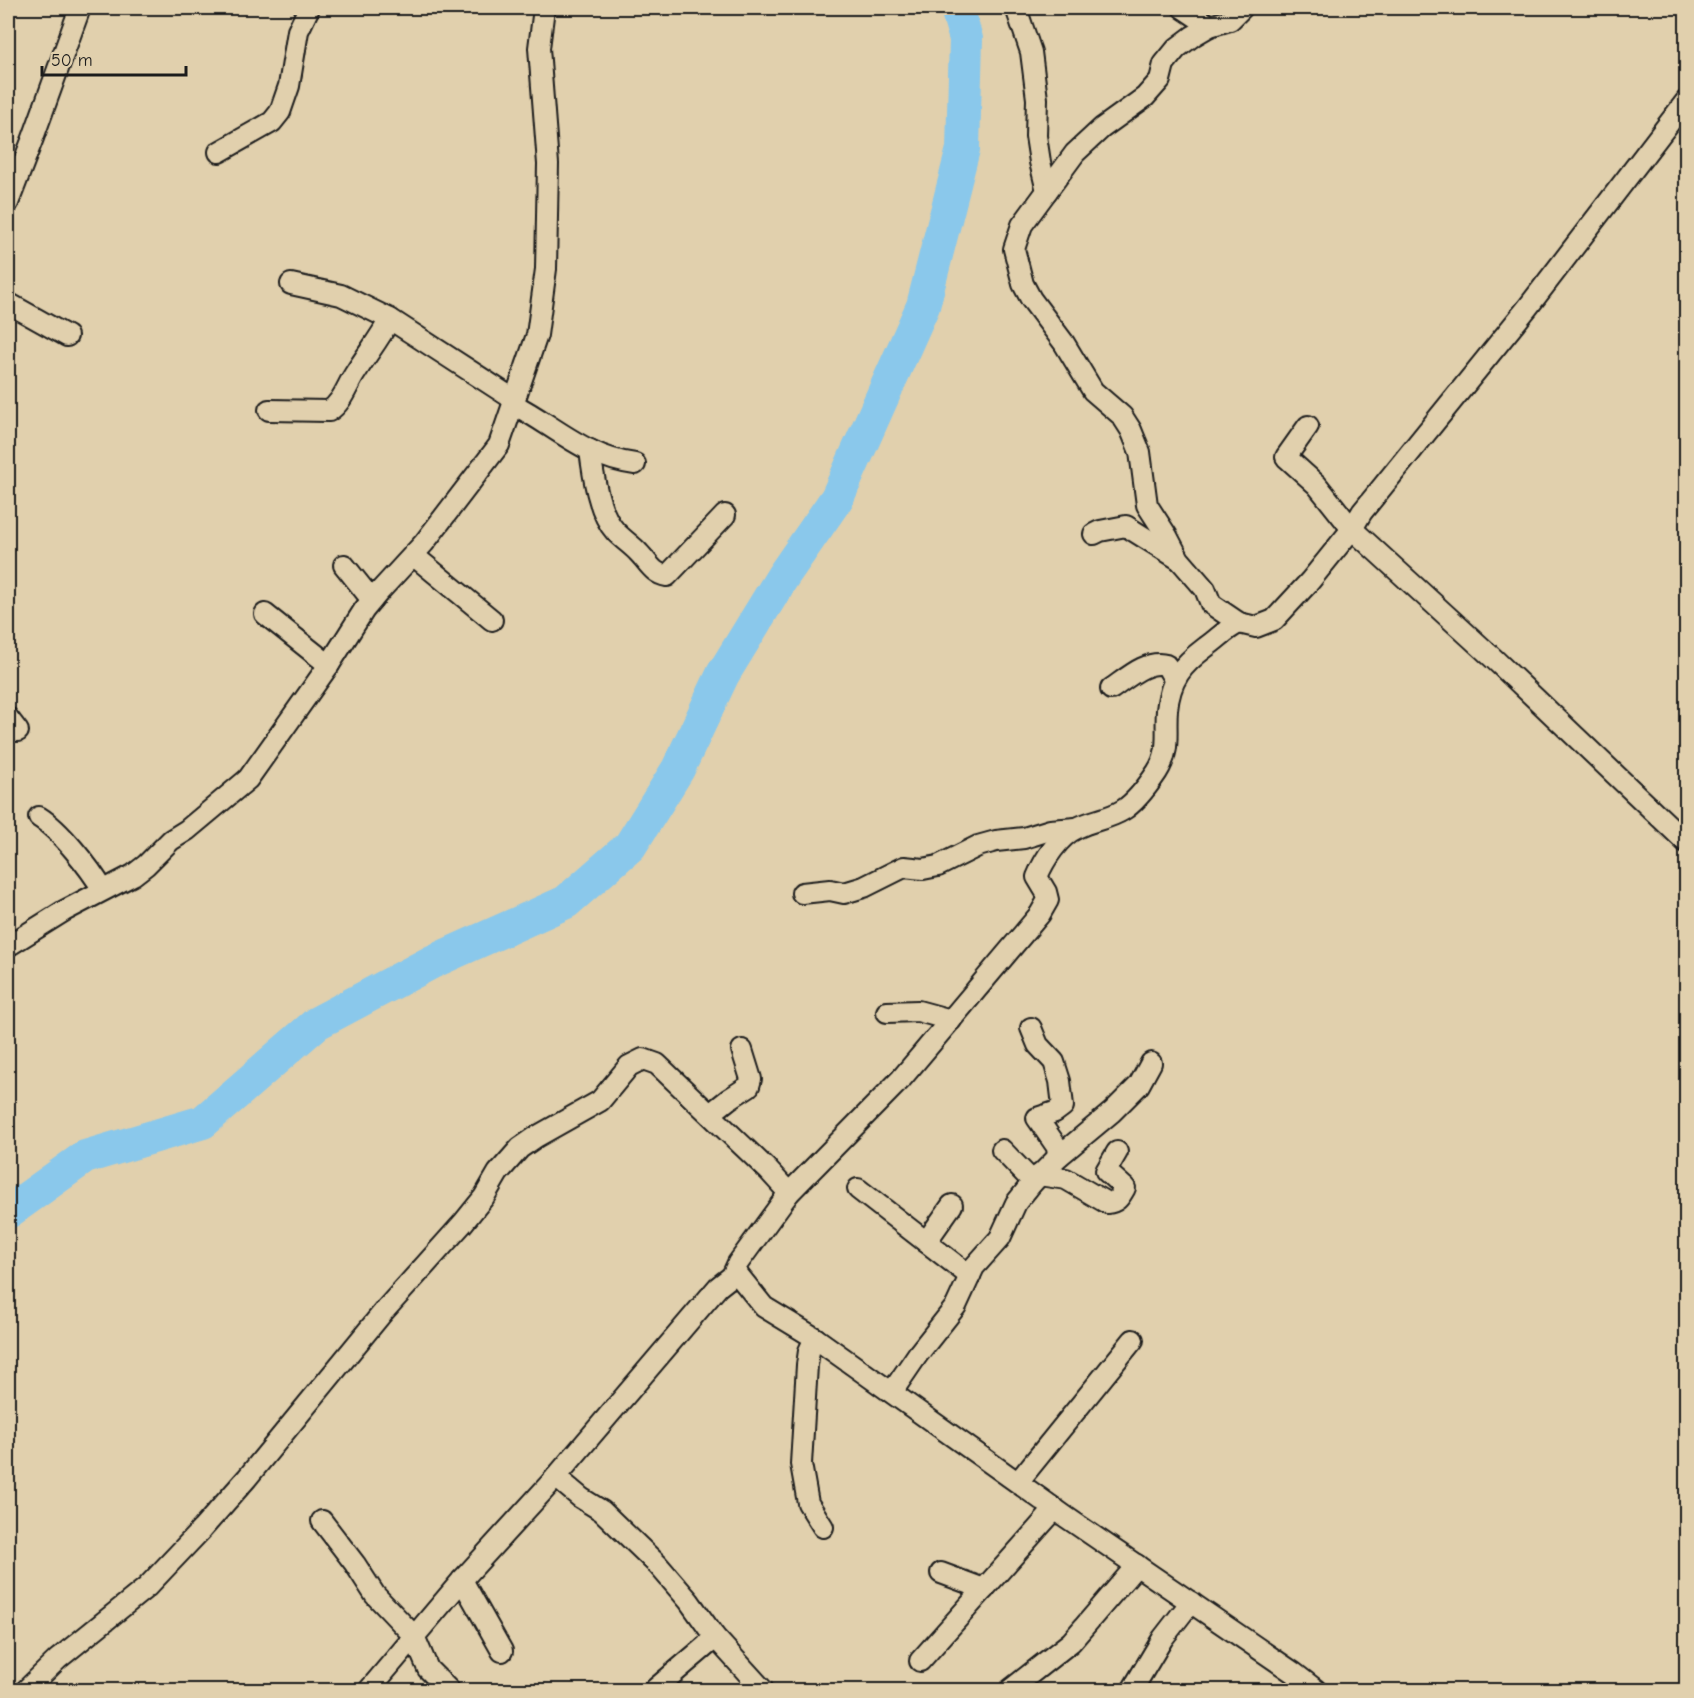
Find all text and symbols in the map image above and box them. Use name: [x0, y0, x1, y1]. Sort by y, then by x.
scale bar: [42, 39, 186, 77]
text: 50 m: [51, 50, 93, 71]

